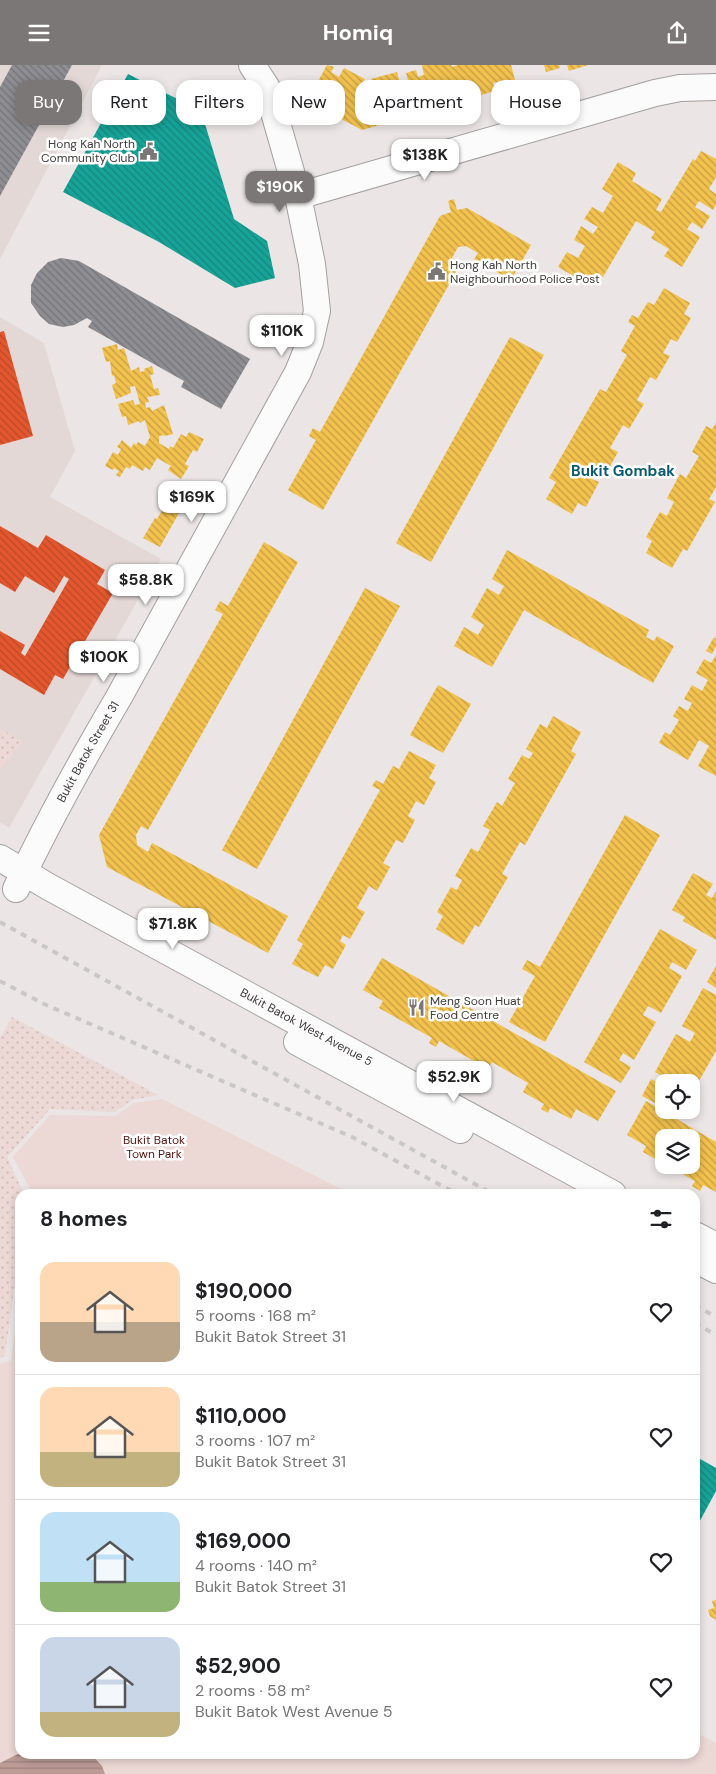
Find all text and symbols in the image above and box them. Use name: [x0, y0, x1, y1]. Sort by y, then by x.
text: Homiq: [323, 18, 393, 47]
icon: menu: [25, 19, 53, 47]
icon: share: [663, 19, 691, 47]
chip: Buy: [15, 80, 82, 125]
chip: Rent: [92, 80, 166, 125]
chip: Filters: [176, 80, 263, 125]
chip: New: [273, 80, 345, 125]
chip: Apartment: [355, 80, 481, 125]
chip: House: [491, 80, 580, 125]
place label: Hong Kah North Community Club: [41, 136, 135, 166]
pin: $138K: [390, 139, 460, 181]
public building icon: Hong Kah North Community Club: [139, 141, 159, 161]
text: $138K: [402, 144, 448, 165]
pin: $190K: [245, 171, 315, 213]
text: $190K: [256, 176, 304, 197]
place label: Hong Kah North Neighbourhood Police Post: [450, 257, 600, 287]
public building icon: Hong Kah North Neighbourhood Police Post: [426, 262, 446, 282]
pin: $110K: [247, 315, 317, 357]
text: $110K: [260, 320, 304, 341]
district label: Bukit Gombak: [571, 461, 675, 481]
pin: $169K: [157, 481, 227, 523]
text: $169K: [169, 486, 215, 507]
pin: $58.8K: [105, 563, 187, 606]
text: $58.8K: [119, 569, 173, 590]
pin: $100K: [69, 641, 139, 683]
text: $100K: [80, 646, 128, 667]
street label: Bukit Batok Street 31: [53, 698, 123, 805]
pin: $71.8K: [132, 907, 214, 950]
text: $71.8K: [149, 913, 198, 934]
street label: Bukit Batok West Avenue 5: [237, 985, 375, 1070]
place label: Meng Soon Huat Food Centre: [430, 993, 521, 1023]
restaurant icon: Meng Soon Huat Food Centre: [406, 998, 426, 1018]
pin: $52.9K: [413, 1061, 495, 1103]
text: $52.9K: [428, 1066, 480, 1087]
map controls: [655, 1074, 700, 1174]
button: locate: [655, 1074, 700, 1119]
button: layers: [655, 1129, 700, 1174]
park label: Bukit Batok Town Park: [123, 1132, 185, 1162]
text: 8 homes: [40, 1205, 128, 1233]
icon: filters: [647, 1205, 675, 1233]
text: $190,000: [195, 1277, 292, 1305]
icon: home: [80, 1282, 140, 1342]
icon: heart: [647, 1298, 675, 1326]
text: 5 rooms · 168 m²: [195, 1305, 316, 1326]
text: Bukit Batok Street 31: [195, 1326, 346, 1347]
text: $110,000: [195, 1402, 287, 1430]
icon: home: [80, 1407, 140, 1467]
icon: heart: [647, 1423, 675, 1451]
text: 3 rooms · 107 m²: [195, 1430, 315, 1451]
text: Bukit Batok Street 31: [195, 1451, 346, 1472]
text: $169,000: [195, 1527, 291, 1555]
icon: home: [80, 1532, 140, 1592]
icon: heart: [647, 1548, 675, 1576]
text: 4 rooms · 140 m²: [195, 1555, 317, 1576]
text: Bukit Batok Street 31: [195, 1576, 346, 1597]
text: $52,900: [195, 1652, 281, 1680]
icon: home: [80, 1657, 140, 1717]
icon: heart: [647, 1673, 675, 1701]
text: 2 rooms · 58 m²: [195, 1680, 310, 1701]
text: Bukit Batok West Avenue 5: [195, 1701, 393, 1722]

